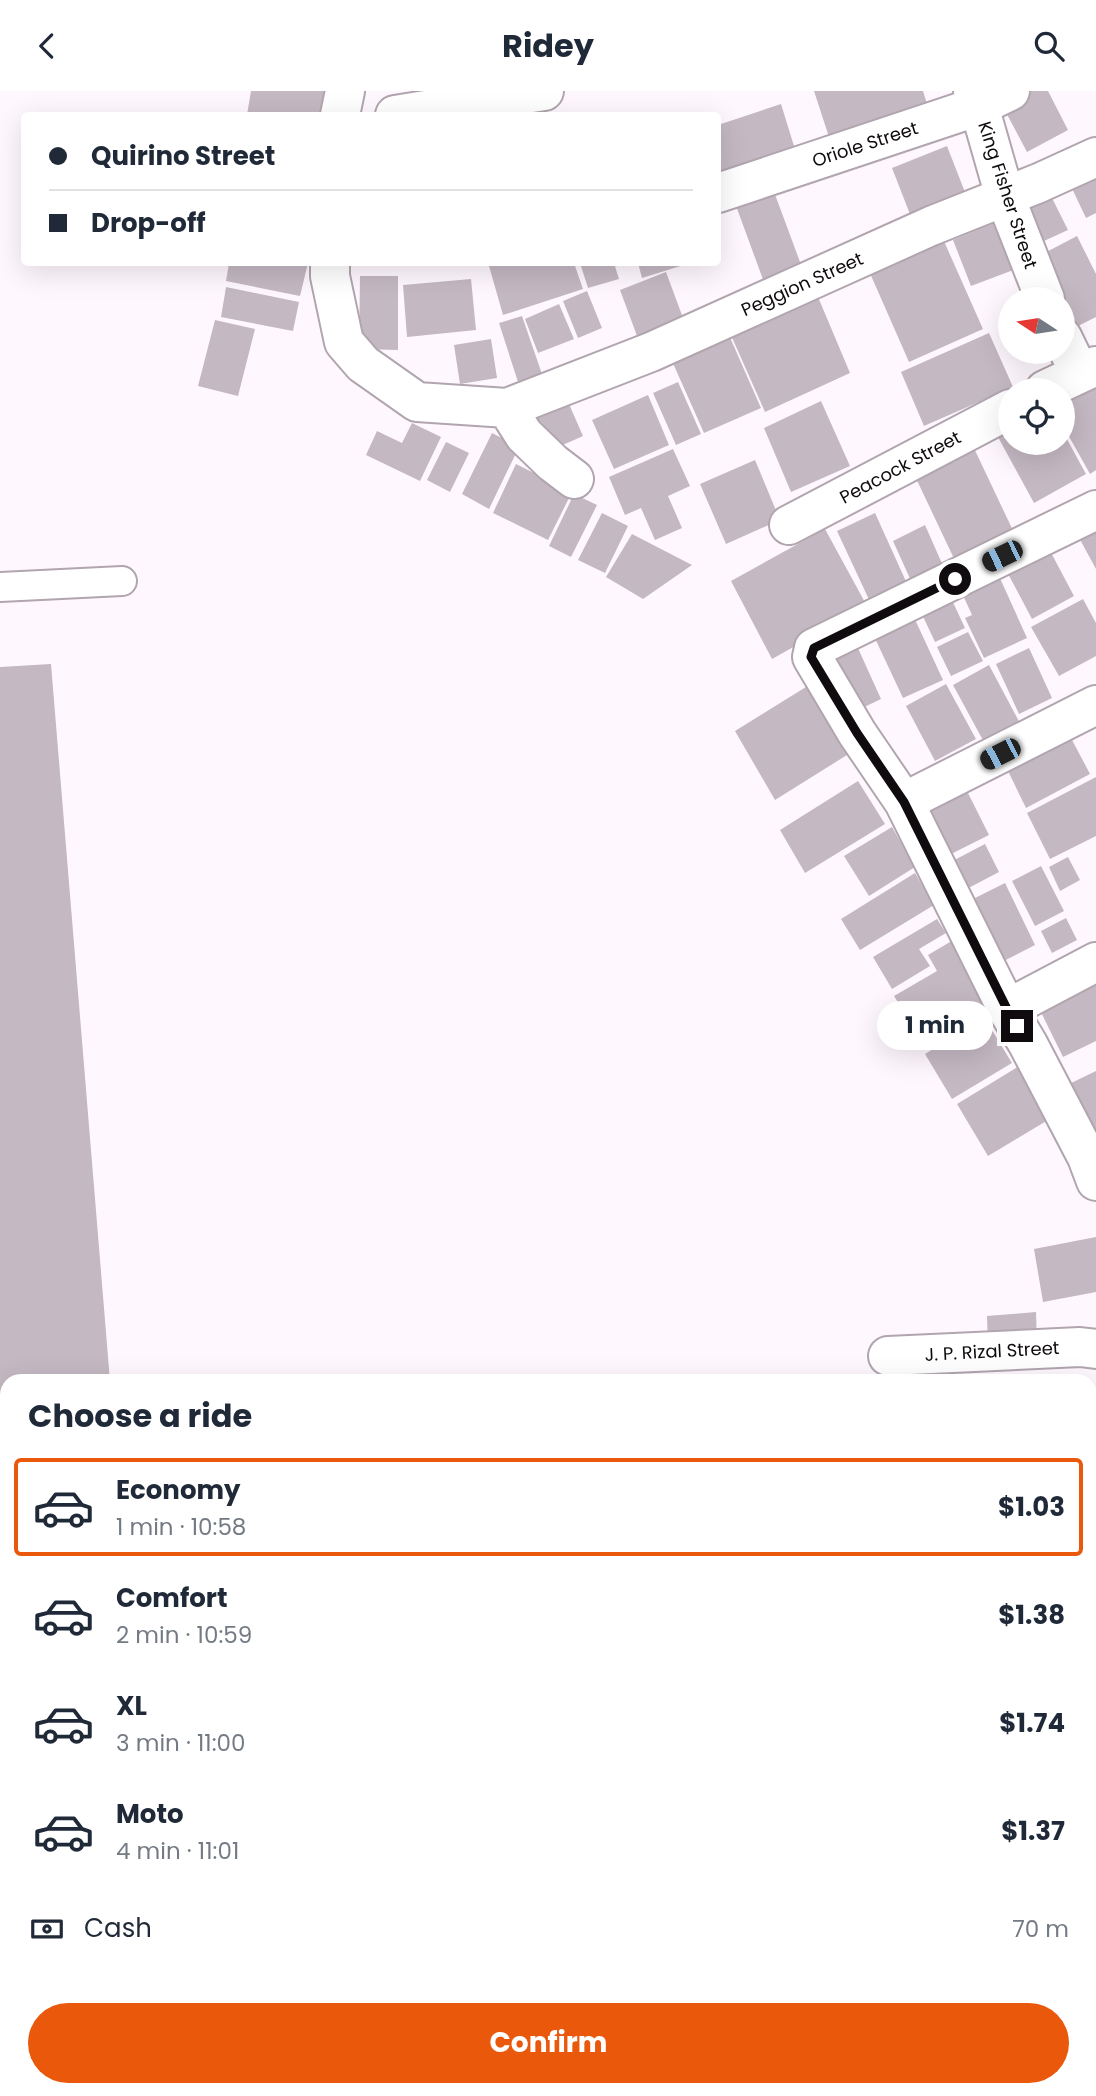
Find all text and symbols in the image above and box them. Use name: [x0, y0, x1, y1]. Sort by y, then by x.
text: Ridey: [502, 23, 594, 68]
icon: back: [28, 27, 66, 65]
icon: search: [1030, 27, 1068, 65]
street label: Oriole Street: [809, 115, 921, 173]
street label: King Fisher Street: [972, 118, 1044, 272]
text: Quirino Street: [91, 138, 275, 174]
text: Drop-off: [91, 205, 206, 241]
street label: Peggion Street: [737, 246, 867, 322]
north arrow: [998, 287, 1074, 364]
map controls: [998, 287, 1075, 455]
button: locate: [998, 378, 1075, 455]
street label: Peacock Street: [835, 425, 965, 509]
car: [979, 537, 1026, 575]
route start: [939, 563, 971, 595]
car: [977, 735, 1024, 773]
callout: 1 min: [877, 1002, 992, 1051]
text: 1 min: [905, 1009, 965, 1041]
route end: [1001, 1010, 1033, 1042]
street label: J. P. Rizal Street: [924, 1335, 1060, 1367]
text: Choose a ride: [28, 1393, 252, 1438]
text: Economy: [116, 1472, 240, 1508]
icon: car: [32, 1476, 95, 1539]
text: $1.03: [998, 1489, 1065, 1525]
text: 1 min · 10:58: [116, 1511, 246, 1543]
text: Comfort: [116, 1580, 228, 1616]
icon: car: [32, 1584, 95, 1647]
text: $1.38: [998, 1597, 1065, 1633]
text: 2 min · 10:59: [116, 1619, 252, 1651]
text: XL: [116, 1688, 147, 1724]
icon: car: [32, 1692, 95, 1755]
text: $1.74: [999, 1705, 1065, 1741]
text: 3 min · 11:00: [116, 1727, 245, 1759]
text: Moto: [116, 1796, 184, 1832]
icon: car: [32, 1800, 95, 1863]
text: $1.37: [1001, 1813, 1065, 1849]
text: 4 min · 11:01: [116, 1835, 239, 1867]
icon: cash: [28, 1910, 66, 1948]
text: Cash: [84, 1910, 152, 1946]
text: 70 m: [1012, 1913, 1069, 1945]
button: Confirm: [28, 2003, 1069, 2083]

